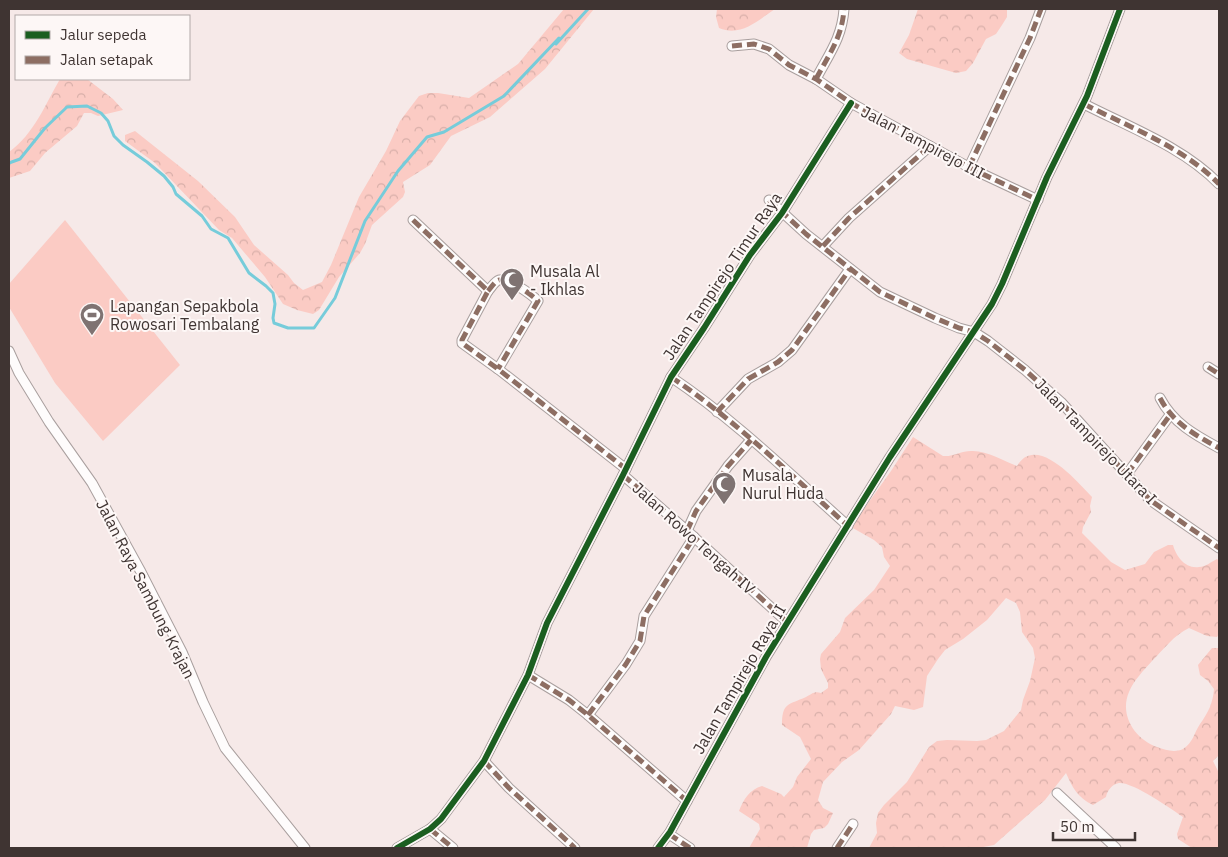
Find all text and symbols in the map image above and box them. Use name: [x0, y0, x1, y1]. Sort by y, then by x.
legend: [15, 15, 190, 80]
text: Jalur sepeda: [60, 25, 147, 44]
text: Jalan setapak: [60, 50, 153, 69]
street label: Jalan Tampirejo III: [858, 101, 988, 183]
street label: Jalan Tampirejo Timur Raya: [658, 188, 786, 364]
place label: Musala Al - Ikhlas: [530, 261, 600, 299]
mosque icon: Musala Al - Ikhlas: [499, 267, 525, 301]
place label: Lapangan Sepakbola Rowosari Tembalang: [110, 296, 260, 334]
sports icon: Lapangan Sepakbola Rowosari Tembalang: [79, 302, 105, 336]
street label: Jalan Tampirejo Utara I: [1031, 374, 1161, 508]
place label: Musala Nurul Huda: [742, 465, 824, 503]
mosque icon: Musala Nurul Huda: [711, 471, 737, 505]
street label: Jalan Rowo Tengah IV: [629, 478, 760, 599]
street label: Jalan Raya Sambung Krajan: [92, 496, 200, 682]
street label: Jalan Tampirejo Raya II: [688, 601, 790, 757]
scale bar: [1053, 810, 1136, 842]
text: 50 m: [1060, 817, 1095, 836]

